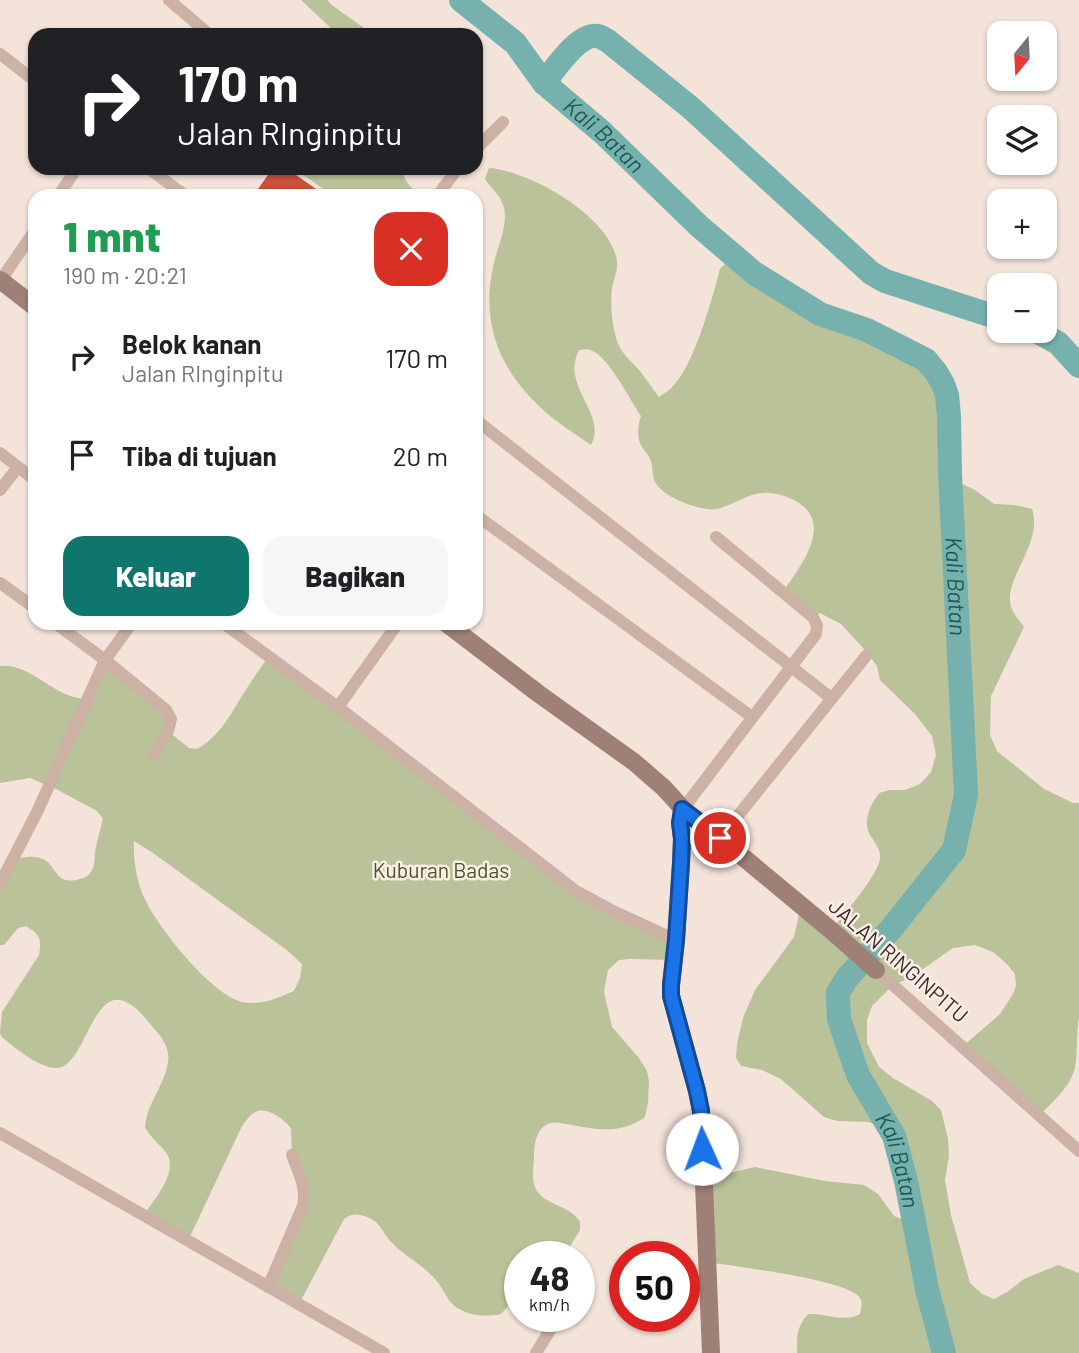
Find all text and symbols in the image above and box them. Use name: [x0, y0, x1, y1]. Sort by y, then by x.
north arrow: [987, 21, 1057, 91]
map controls: [987, 21, 1057, 343]
text: 170 m: [178, 53, 298, 112]
icon: right: [63, 56, 154, 147]
water label: Kali Batan: [559, 91, 651, 178]
button: layers: [987, 105, 1057, 175]
text: Jalan RInginpitu: [178, 113, 402, 151]
button: +: [987, 189, 1057, 259]
text: 1 mnt: [63, 210, 161, 260]
button: close: [374, 212, 448, 286]
text: 190 m · 20:21: [63, 261, 187, 289]
button: −: [987, 273, 1057, 343]
text: Belok kanan: [122, 328, 261, 359]
icon: right: [63, 338, 101, 376]
text: 170 m: [385, 342, 448, 373]
text: Jalan RInginpitu: [122, 359, 283, 387]
icon: arrive: [63, 436, 101, 474]
text: Tiba di tujuan: [122, 440, 277, 471]
text: 20 m: [393, 440, 448, 471]
button: Keluar: [63, 536, 249, 616]
button: Bagikan: [263, 536, 448, 616]
water label: Kali Batan: [940, 536, 973, 636]
pin: [690, 808, 750, 868]
icon: arrive: [701, 819, 739, 857]
park label: Kuburan Badas: [373, 857, 509, 882]
street label: JALAN RINGINPITU: [824, 892, 974, 1027]
water label: Kali Batan: [870, 1107, 926, 1210]
position arrow: [665, 1112, 739, 1186]
speed limit sign: 50: [609, 1241, 700, 1332]
text: 48: [529, 1256, 570, 1298]
text: km/h: [529, 1293, 570, 1315]

